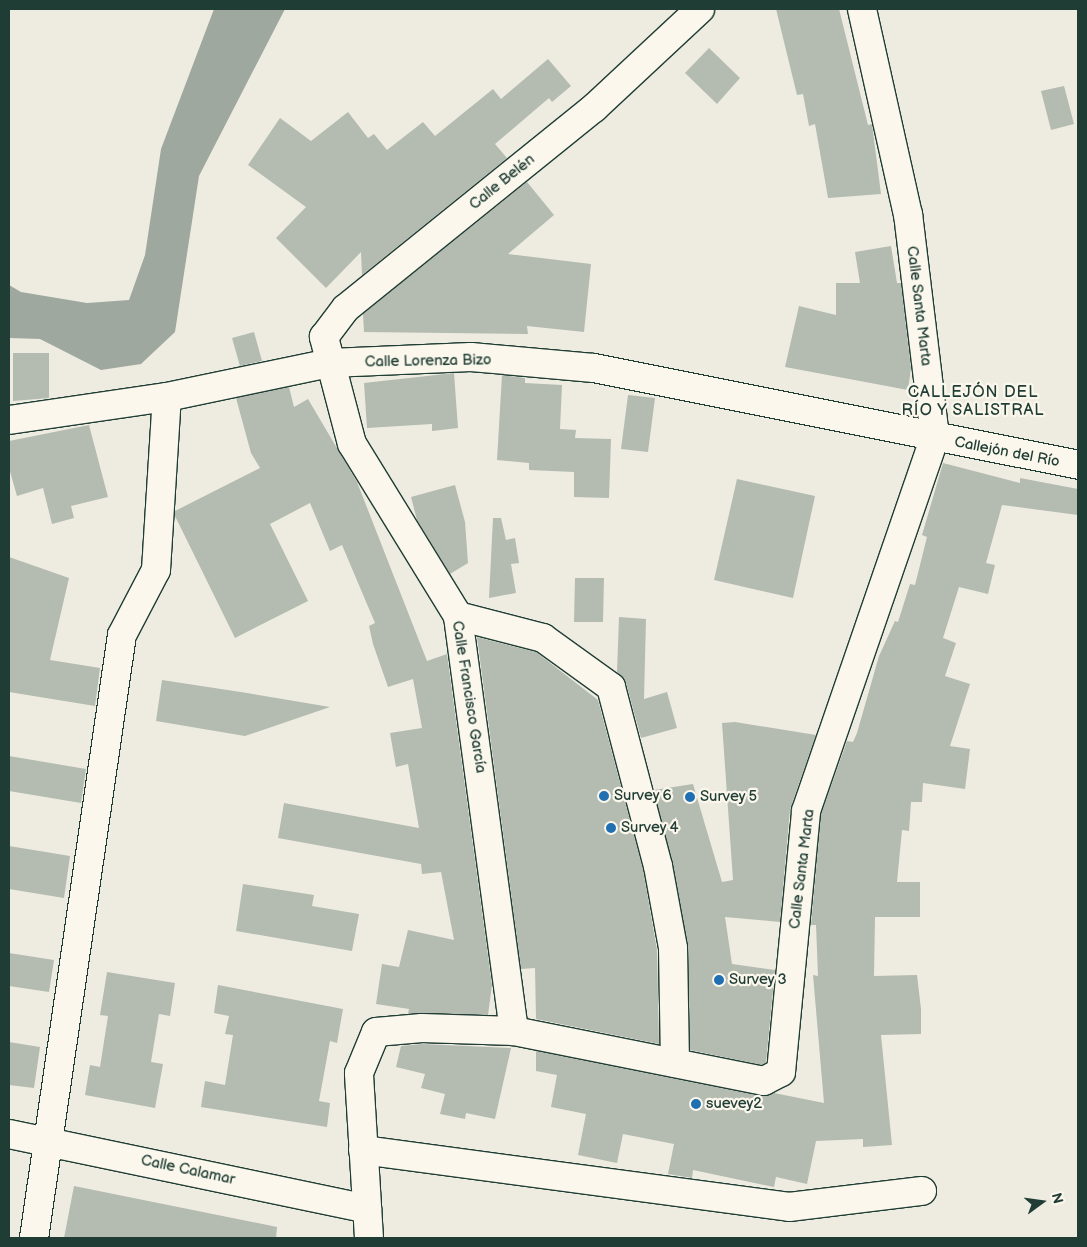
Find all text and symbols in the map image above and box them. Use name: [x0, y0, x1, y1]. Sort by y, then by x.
street label: Calle Belén: [466, 150, 538, 214]
street label: Calle Santa Marta: [903, 245, 935, 367]
street label: Calle Lorenza Bizo: [365, 351, 491, 371]
district label: CALLEJÓN DEL RÍO Y SALISTRAL: [899, 383, 1047, 421]
street label: Callejón del Río: [953, 433, 1061, 471]
street label: Calle Francisco García: [448, 620, 490, 774]
place label: Survey 6: [614, 787, 673, 805]
place label: Survey 5: [700, 788, 758, 806]
marker: Survey 6: [598, 790, 610, 802]
marker: Survey 5: [684, 791, 696, 803]
street label: Calle Santa Marta: [786, 808, 818, 930]
place label: Survey 4: [621, 819, 680, 837]
marker: Survey 4: [605, 822, 617, 834]
place label: Survey 3: [729, 971, 788, 989]
marker: Survey 3: [713, 974, 725, 986]
place label: suevey2: [706, 1095, 762, 1113]
marker: suevey2: [690, 1098, 702, 1110]
street label: Calle Calamar: [139, 1151, 237, 1189]
north arrow: [1017, 1177, 1067, 1227]
text: N: [1048, 1191, 1067, 1205]

